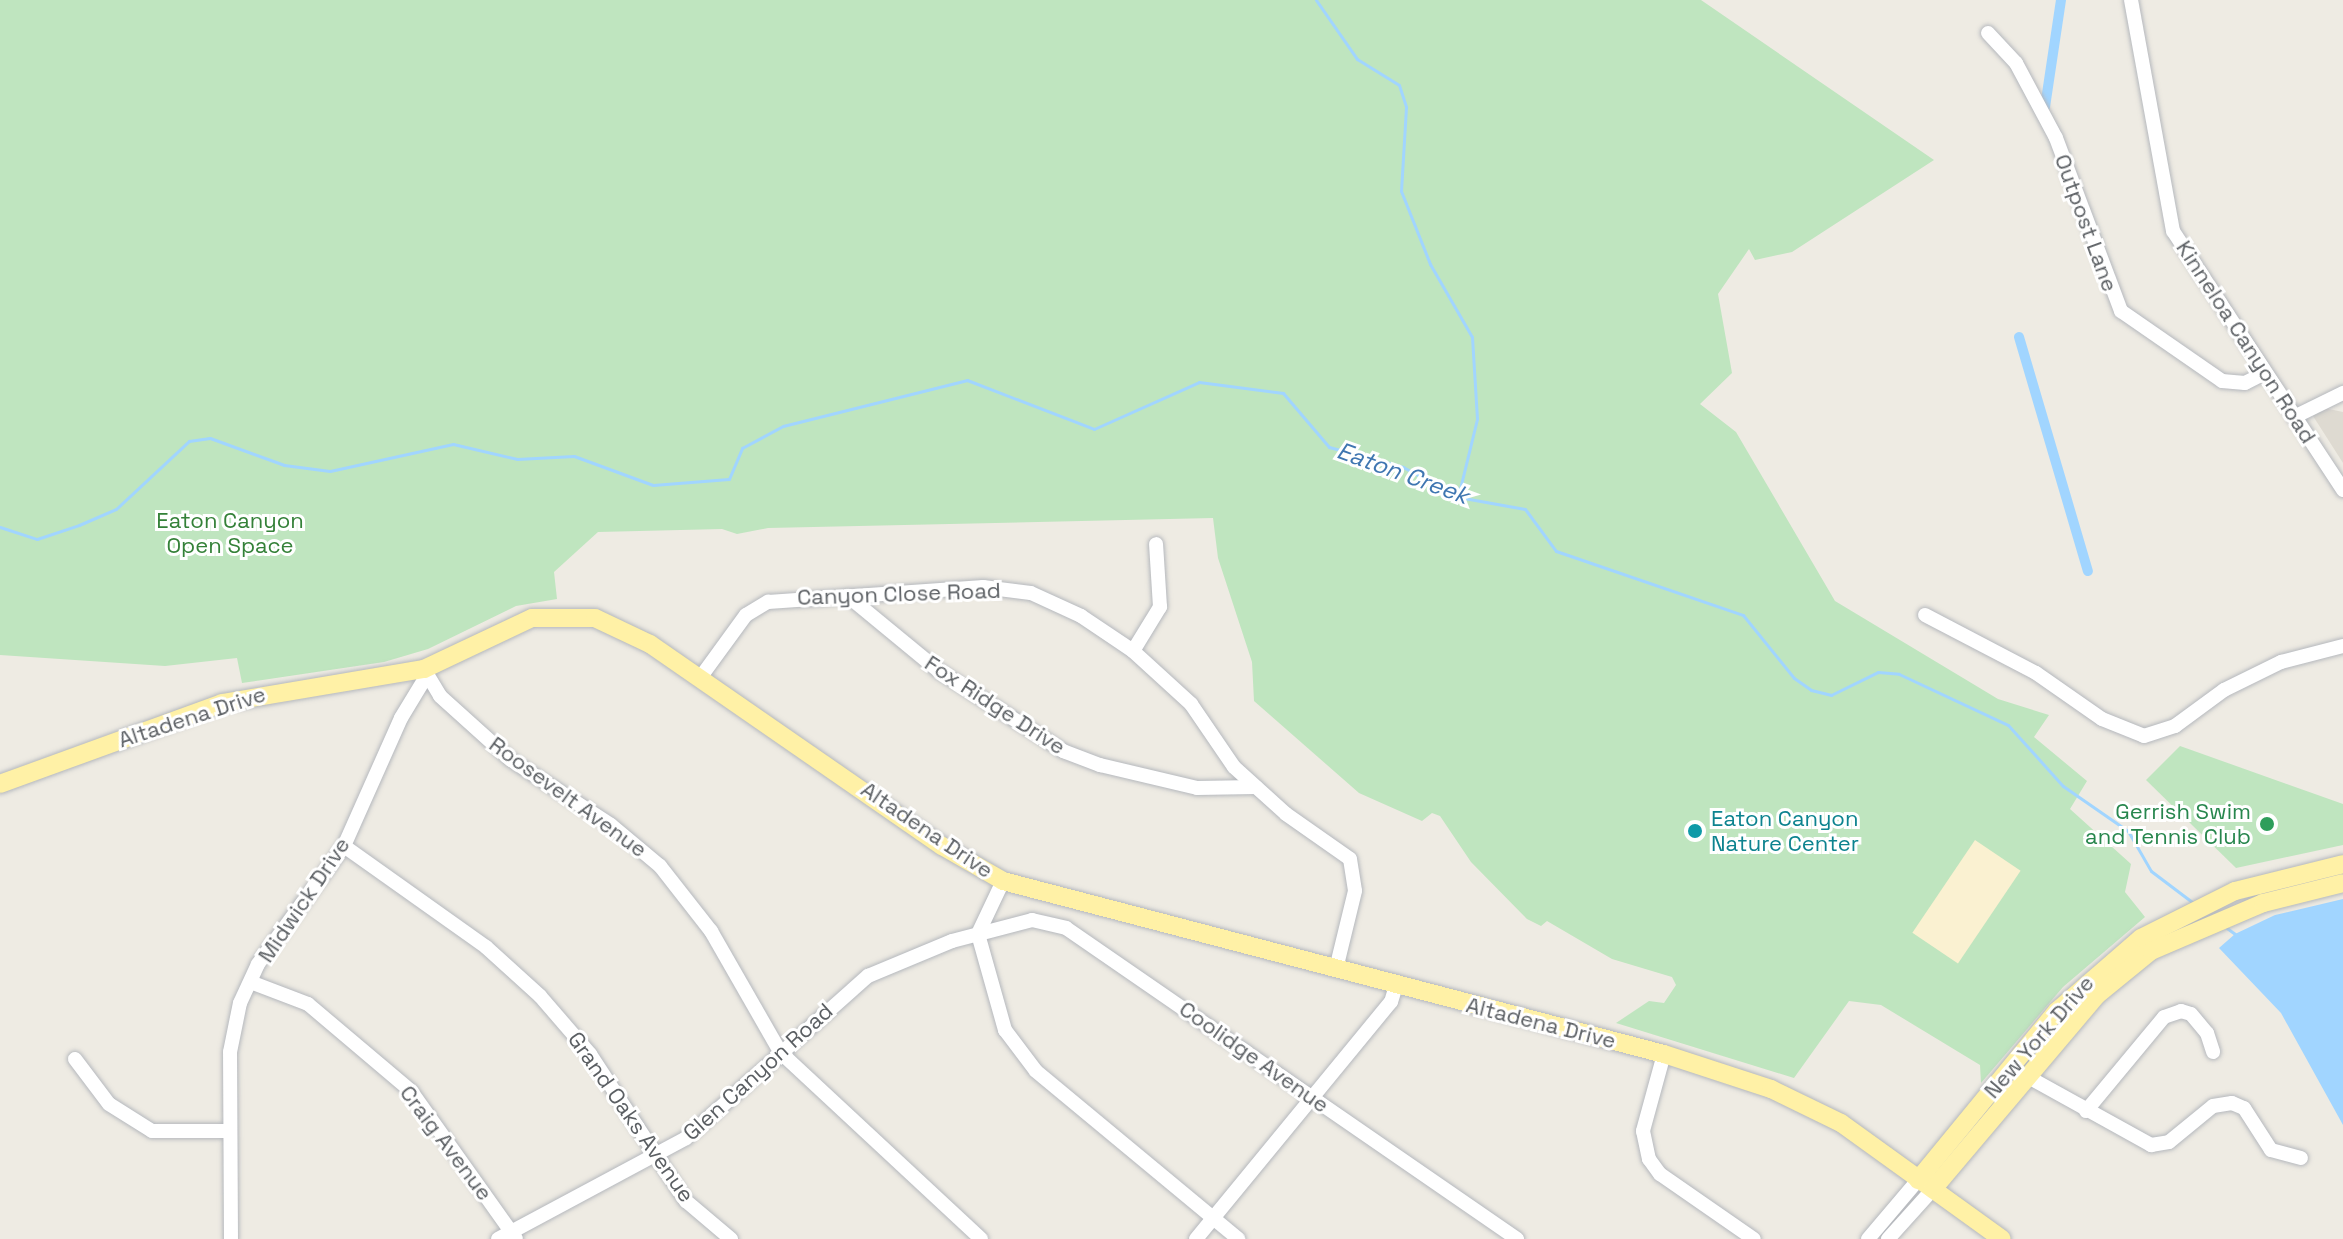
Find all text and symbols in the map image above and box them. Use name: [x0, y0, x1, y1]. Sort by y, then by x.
street label: Outpost Lane: [2049, 151, 2123, 295]
street label: Kinneloa Canyon Road: [2171, 236, 2321, 448]
water label: Eaton Creek: [1333, 436, 1473, 510]
park label: Eaton Canyon Open Space: [156, 507, 304, 558]
street label: Canyon Close Road: [797, 577, 1001, 611]
street label: Fox Ridge Drive: [920, 650, 1070, 760]
street label: Altadena Drive: [115, 681, 269, 753]
street label: Roosevelt Avenue: [484, 731, 652, 863]
street label: Altadena Drive: [856, 776, 998, 884]
place label: Gerrish Swim and Tennis Club: [2085, 798, 2251, 850]
place label: Eaton Canyon Nature Center: [1711, 805, 1859, 856]
marker: Gerrish Swim and Tennis Club: [2258, 815, 2276, 833]
marker: Eaton Canyon Nature Center: [1686, 822, 1704, 840]
street label: Midwick Drive: [253, 833, 355, 967]
street label: New York Drive: [1978, 970, 2100, 1104]
street label: Altadena Drive: [1463, 992, 1619, 1054]
street label: Coolidge Avenue: [1174, 995, 1334, 1119]
street label: Glen Canyon Road: [678, 998, 838, 1146]
street label: Grand Oaks Avenue: [562, 1027, 700, 1207]
street label: Craig Avenue: [394, 1080, 498, 1206]

